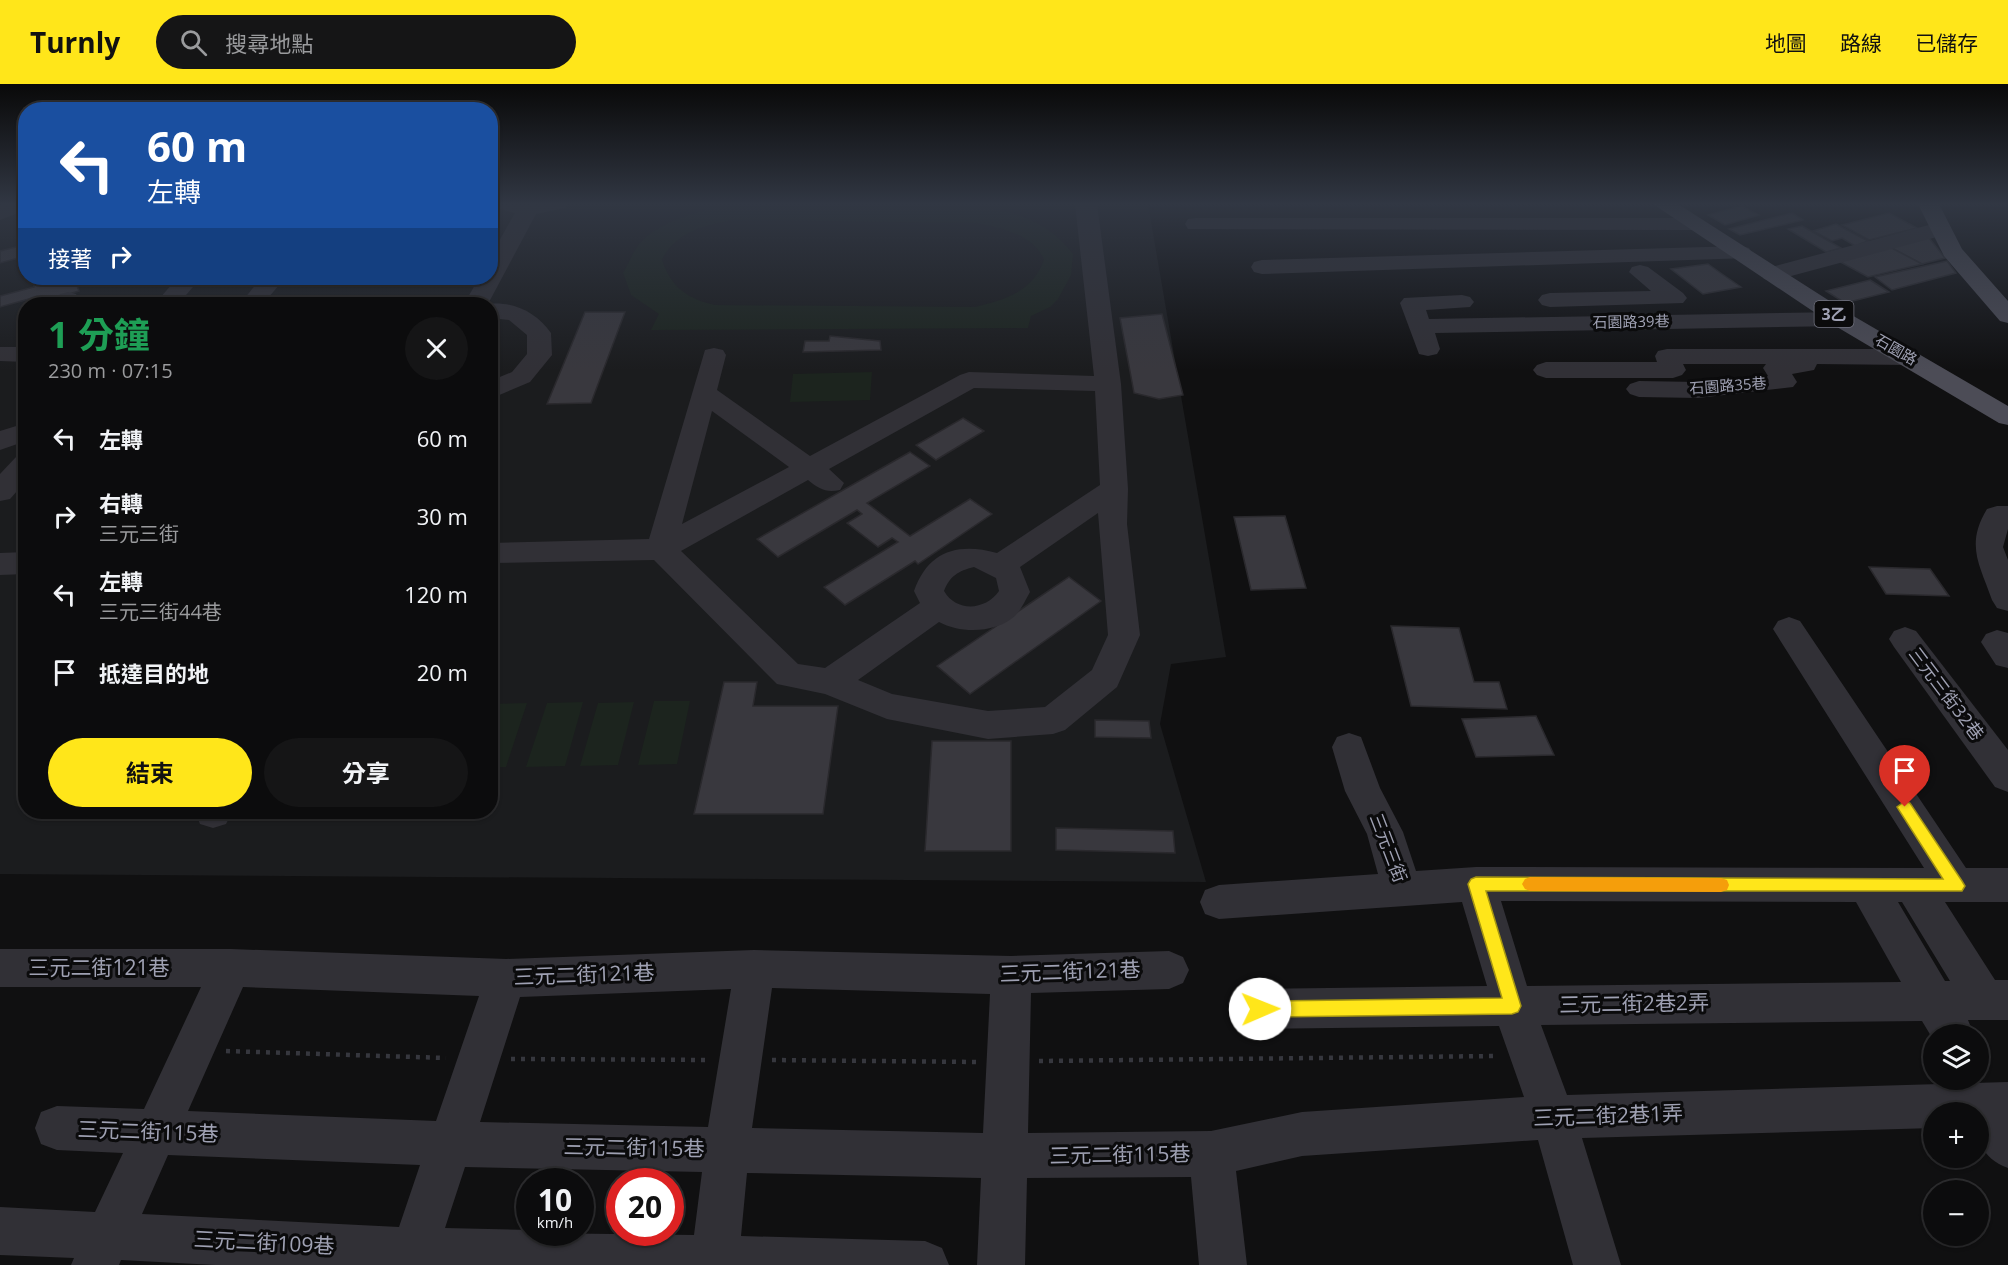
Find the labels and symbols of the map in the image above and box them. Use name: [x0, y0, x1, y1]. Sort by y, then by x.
road number: 3乙: [1814, 301, 1854, 327]
street label: 石園路39巷: [1592, 310, 1670, 332]
street label: 石園路: [1872, 329, 1921, 369]
street label: 石園路35巷: [1689, 372, 1767, 398]
street label: 三元三街32巷: [1904, 642, 1990, 745]
pin: [1879, 745, 1930, 807]
street label: 三元三街: [1365, 810, 1413, 886]
street label: 三元二街121巷: [28, 953, 170, 981]
street label: 三元二街121巷: [999, 955, 1141, 987]
street label: 三元二街121巷: [513, 958, 655, 990]
position arrow: [1228, 977, 1292, 1041]
street label: 三元二街2巷2弄: [1559, 988, 1709, 1018]
street label: 三元二街2巷1弄: [1533, 1098, 1683, 1132]
street label: 三元二街115巷: [77, 1115, 219, 1147]
street label: 三元二街115巷: [563, 1132, 705, 1162]
street label: 三元二街115巷: [1049, 1139, 1191, 1169]
speed limit sign: 20: [606, 1168, 684, 1246]
street label: 三元二街109巷: [193, 1224, 335, 1260]

